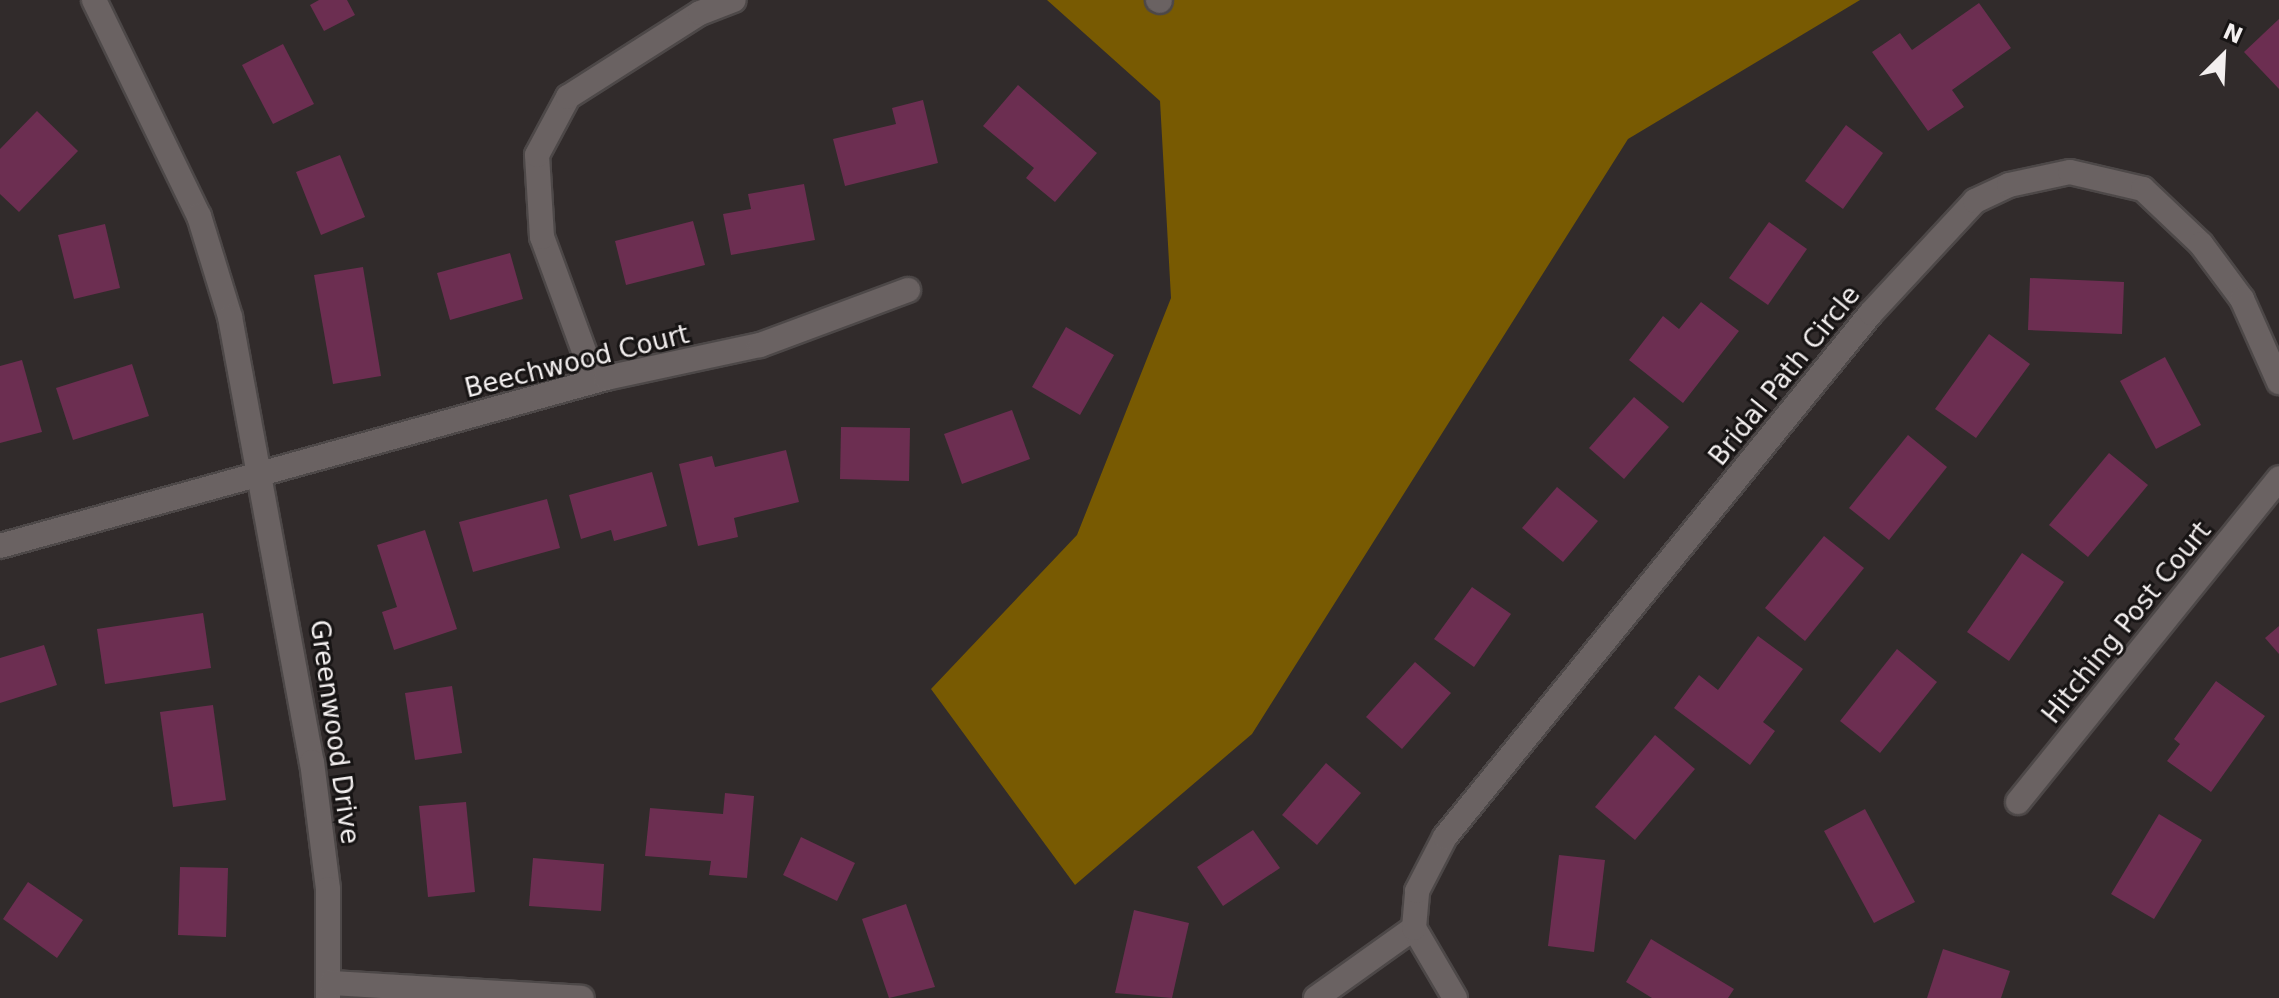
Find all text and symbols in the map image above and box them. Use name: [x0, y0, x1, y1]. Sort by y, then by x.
north arrow: [2183, 16, 2263, 96]
text: N: [2219, 18, 2246, 49]
street label: Bridal Path Circle: [1703, 280, 1867, 472]
street label: Beechwood Court: [462, 319, 692, 405]
street label: Hitching Post Court: [2036, 516, 2218, 730]
street label: Greenwood Drive: [303, 618, 365, 846]

